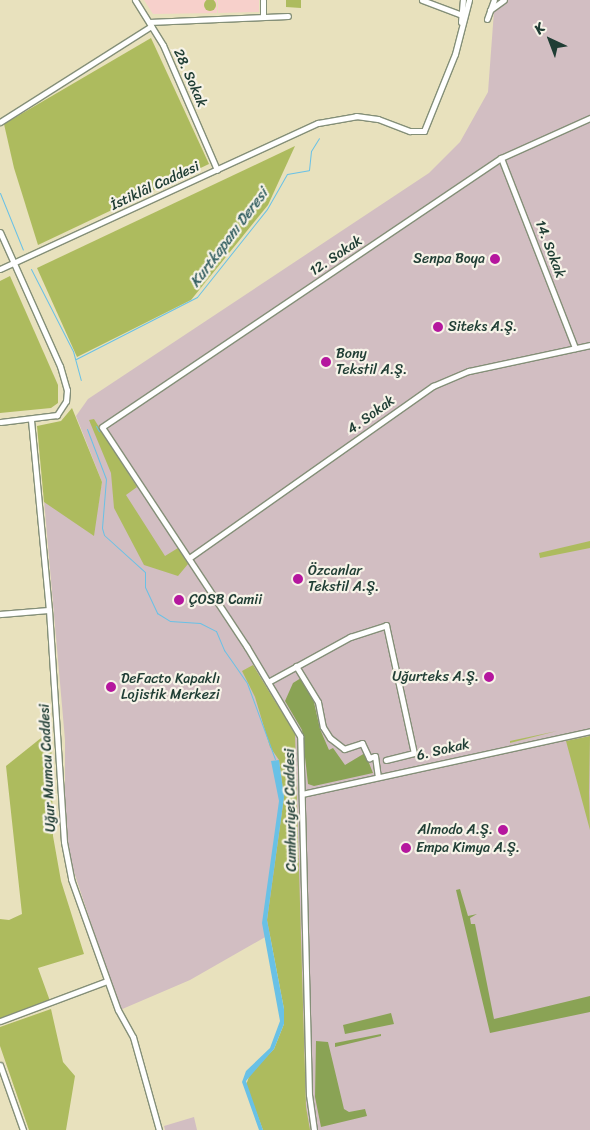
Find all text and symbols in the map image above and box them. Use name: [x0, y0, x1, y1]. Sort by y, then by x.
north arrow: [525, 15, 575, 65]
text: K: [528, 17, 551, 41]
street label: 28. Sokak: [170, 46, 210, 110]
street label: İstiklâl Caddesi: [108, 158, 202, 214]
water label: Kurtkapanı Deresi: [186, 185, 272, 291]
street label: 14. Sokak: [531, 218, 569, 280]
street label: 12. Sokak: [307, 232, 365, 280]
place label: Senpa Boya: [413, 251, 485, 267]
marker: Senpa Boya: [489, 253, 501, 265]
place label: Siteks A.Ş.: [448, 319, 517, 335]
marker: Siteks A.Ş.: [432, 321, 444, 333]
place label: Bony Tekstil A.Ş.: [336, 346, 407, 378]
marker: Bony Tekstil A.Ş.: [320, 356, 332, 368]
street label: 4. Sokak: [344, 392, 398, 438]
place label: Özcanlar Tekstil A.Ş.: [308, 563, 379, 596]
marker: Özcanlar Tekstil A.Ş.: [292, 573, 304, 585]
place label: ÇOSB Camii: [189, 592, 262, 608]
marker: ÇOSB Camii: [173, 594, 185, 606]
place label: Uğurteks A.Ş.: [392, 669, 479, 685]
place label: DeFacto Kapaklı Lojistik Merkezi: [121, 671, 220, 704]
marker: Uğurteks A.Ş.: [483, 671, 495, 683]
marker: DeFacto Kapaklı Lojistik Merkezi: [105, 681, 117, 693]
street label: Uğur Mumcu Caddesi: [36, 703, 60, 833]
street label: 6. Sokak: [415, 736, 471, 764]
street label: Cumhuriyet Caddesi: [282, 748, 300, 872]
place label: Almodo A.Ş.: [417, 822, 493, 838]
marker: Almodo A.Ş.: [497, 824, 509, 836]
place label: Empa Kimya A.Ş.: [416, 840, 520, 856]
marker: Empa Kimya A.Ş.: [400, 842, 412, 854]

